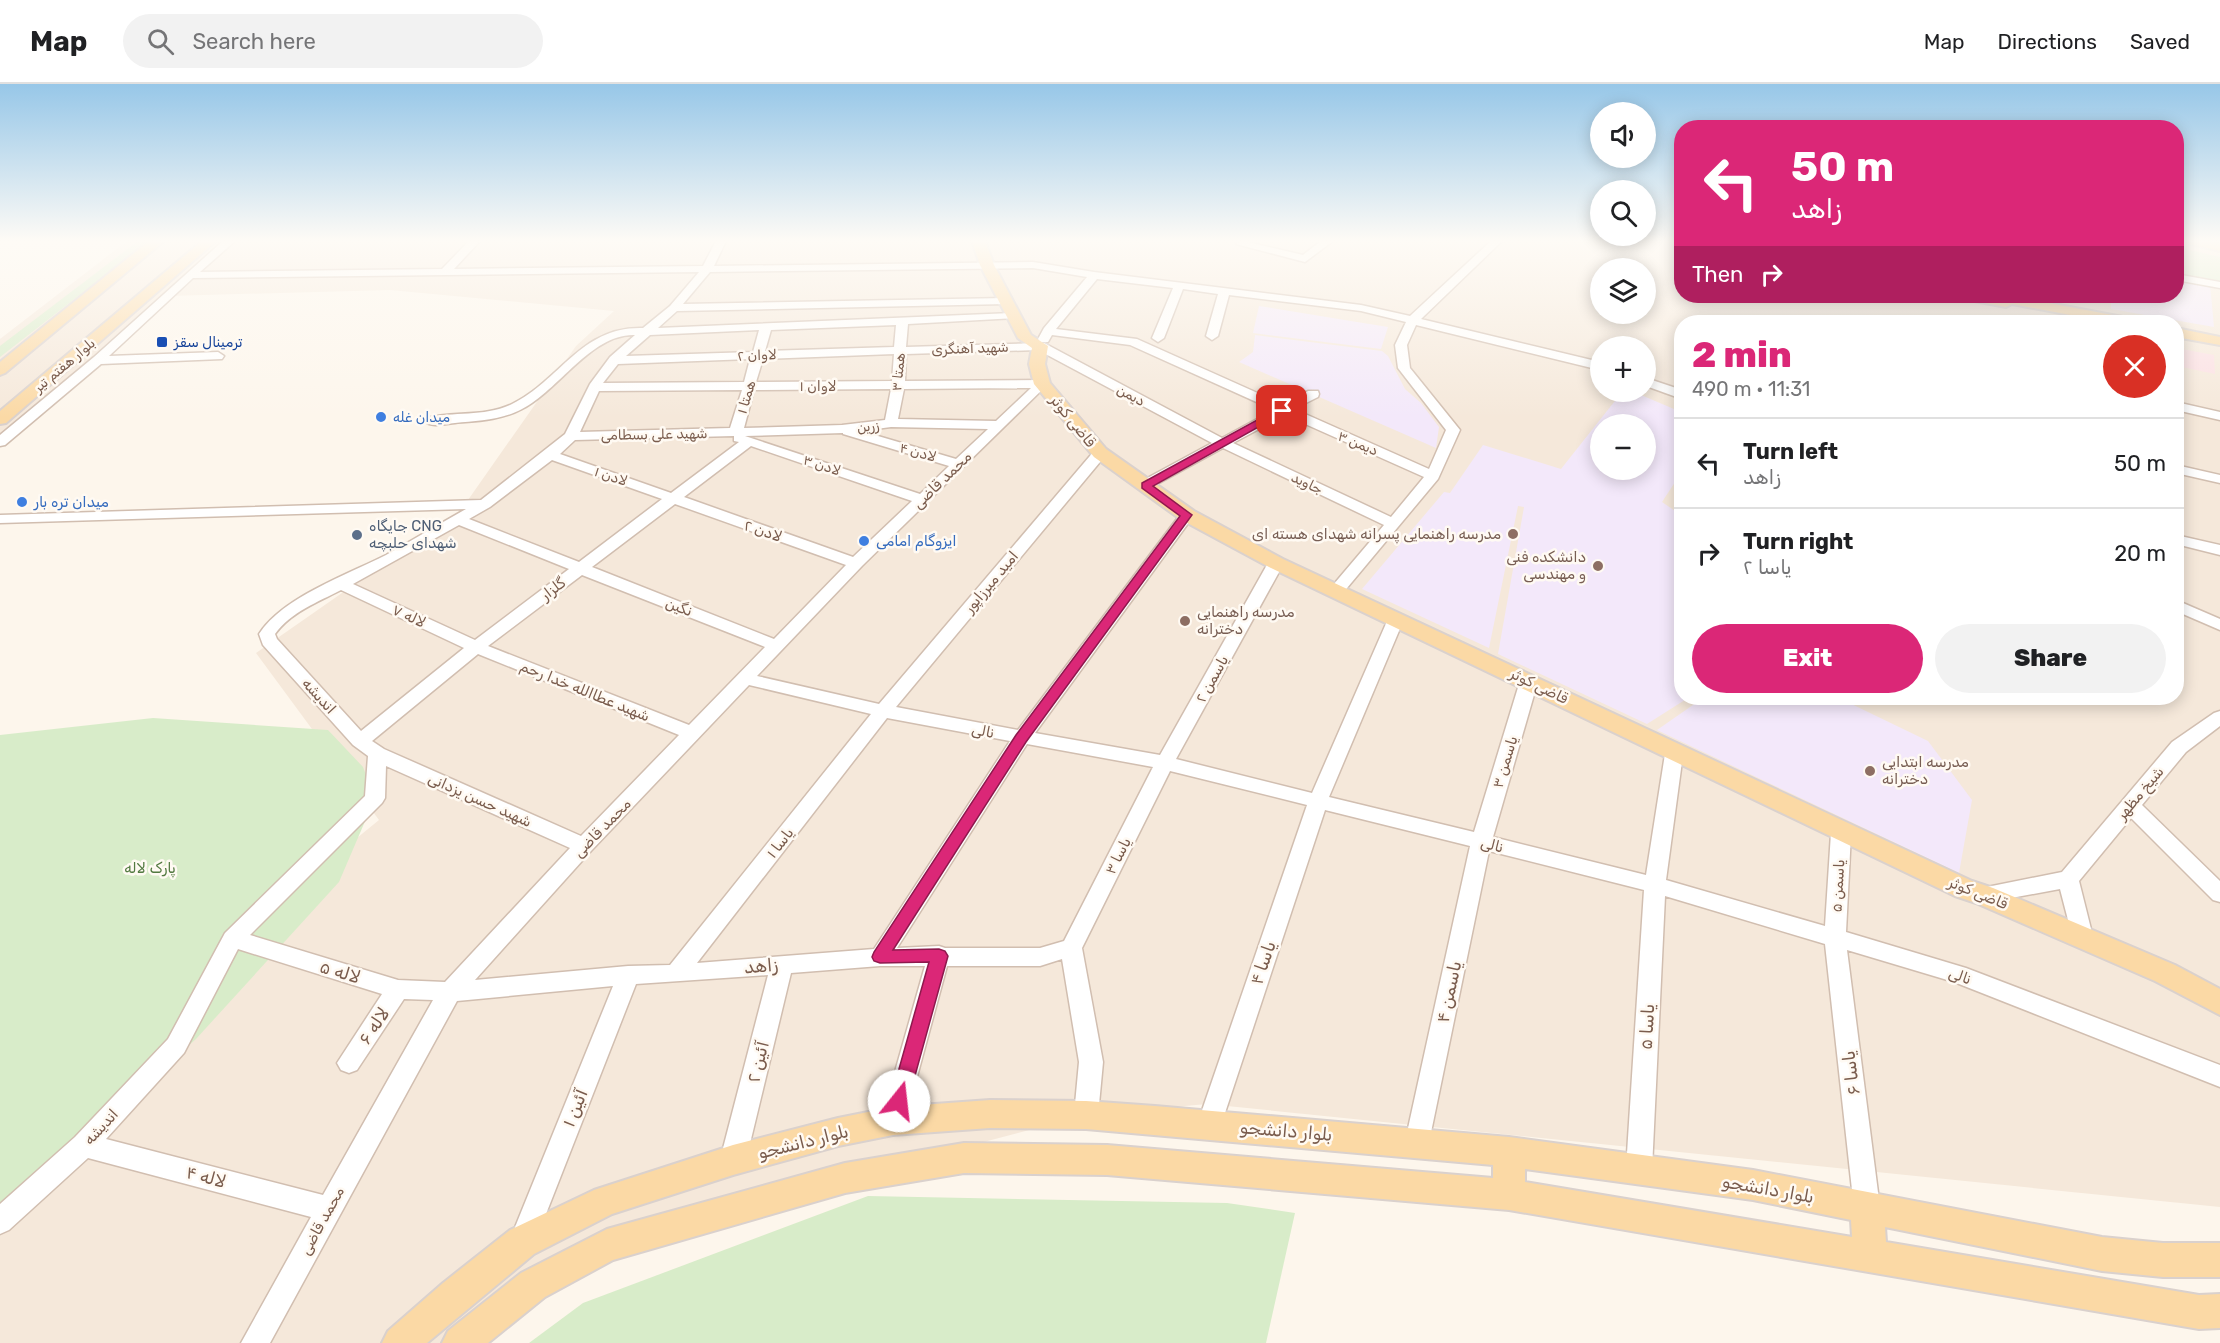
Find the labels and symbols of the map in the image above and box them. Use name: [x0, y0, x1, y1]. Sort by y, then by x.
place label: ترمینال سقز: [173, 334, 243, 351]
street label: بلوار هفتم تیر: [29, 335, 99, 397]
marker: ترمینال سقز: [155, 335, 169, 349]
street label: شهید آهنگری: [931, 339, 1009, 358]
street label: لاوان ۲: [737, 346, 777, 365]
street label: همتا ۳: [888, 352, 909, 392]
street label: همتا ۱: [734, 378, 759, 416]
street label: لاوان ۱: [800, 378, 836, 395]
street label: دیمن: [1114, 381, 1148, 410]
pin: [1256, 385, 1307, 436]
street label: قاضی کوثر: [1046, 390, 1100, 451]
place label: میدان غله: [393, 409, 450, 426]
marker: میدان غله: [374, 410, 388, 424]
street label: زرین: [856, 417, 880, 436]
street label: شهید علی بسطامی: [600, 425, 708, 444]
street label: دیمن ۳: [1335, 427, 1381, 460]
street label: لادن ۴: [898, 439, 938, 466]
street label: محمد قاضی: [909, 447, 975, 513]
street label: لادن ۳: [801, 451, 843, 480]
street label: لادن ۱: [592, 463, 630, 490]
street label: جاوید: [1288, 469, 1325, 498]
place label: میدان تره بار: [33, 493, 109, 511]
marker: میدان تره بار: [15, 495, 29, 509]
street label: لادن ۲: [742, 516, 784, 546]
place label: جایگاه CNG شهدای حلبچه: [369, 517, 457, 552]
place label: مدرسه راهنمایی پسرانه شهدای هسته ای: [1252, 525, 1501, 544]
marker: مدرسه راهنمایی پسرانه شهدای هسته ای: [1506, 527, 1520, 541]
marker: جایگاه CNG شهدای حلبچه: [350, 528, 364, 542]
place label: ایزوگام امامی: [876, 532, 957, 551]
marker: ایزوگام امامی: [857, 534, 871, 548]
street label: امید میرزاپور: [959, 547, 1023, 618]
place label: دانشکده فنی و مهندسی: [1506, 548, 1586, 584]
marker: دانشکده فنی و مهندسی: [1591, 559, 1605, 573]
street label: گلزار: [536, 574, 569, 605]
street label: نگین: [663, 594, 695, 620]
street label: لاله ۷: [389, 600, 429, 632]
place label: مدرسه راهنمایی دخترانه: [1197, 603, 1295, 638]
marker: مدرسه راهنمایی دخترانه: [1178, 614, 1192, 628]
street label: یاسمن ۲: [1192, 652, 1232, 706]
street label: شهید عطاالله خدا رحم: [517, 657, 653, 726]
street label: قاضی کوثر: [1506, 664, 1571, 708]
street label: اندیشه: [298, 674, 340, 718]
street label: نالی: [970, 720, 996, 742]
street label: یاسمن ۳: [1489, 734, 1521, 790]
place label: مدرسه ابتدایی دخترانه: [1882, 753, 1969, 788]
street label: شیخ مظهر: [2112, 763, 2169, 825]
marker: مدرسه ابتدایی دخترانه: [1863, 764, 1877, 778]
street label: شهید حسن یزدانی: [425, 769, 535, 831]
street label: محمد قاضی: [569, 795, 635, 861]
street label: یاسا ۱: [763, 824, 797, 862]
street label: نالی: [1479, 834, 1505, 856]
street label: یاسا ۳: [1101, 835, 1135, 877]
park label: پارک لاله: [124, 859, 176, 878]
street label: یاسمن ۵: [1828, 859, 1848, 913]
street label: قاضی کوثر: [1945, 873, 2010, 913]
street label: یاسا ۴: [1245, 938, 1281, 988]
street label: زاهد: [743, 954, 779, 978]
street label: لاله ۵: [317, 955, 363, 989]
street label: یاسمن ۴: [1432, 959, 1466, 1025]
street label: نالی: [1946, 964, 1974, 988]
street label: لاله ۶: [354, 1003, 394, 1049]
street label: یاسا ۵: [1635, 1003, 1659, 1051]
street label: آئین ۲: [742, 1038, 774, 1085]
street label: یاسا ۶: [1837, 1049, 1865, 1096]
position arrow: [867, 1069, 931, 1133]
street label: آئین ۱: [558, 1085, 593, 1130]
street label: اندیشه: [80, 1105, 122, 1149]
street label: بلوار دانشجو: [1239, 1116, 1333, 1146]
street label: بلوار دانشجو: [755, 1120, 851, 1164]
street label: لاله ۴: [184, 1161, 228, 1193]
street label: بلوار دانشجو: [1720, 1170, 1816, 1208]
street label: محمد قاضی: [296, 1184, 348, 1258]

